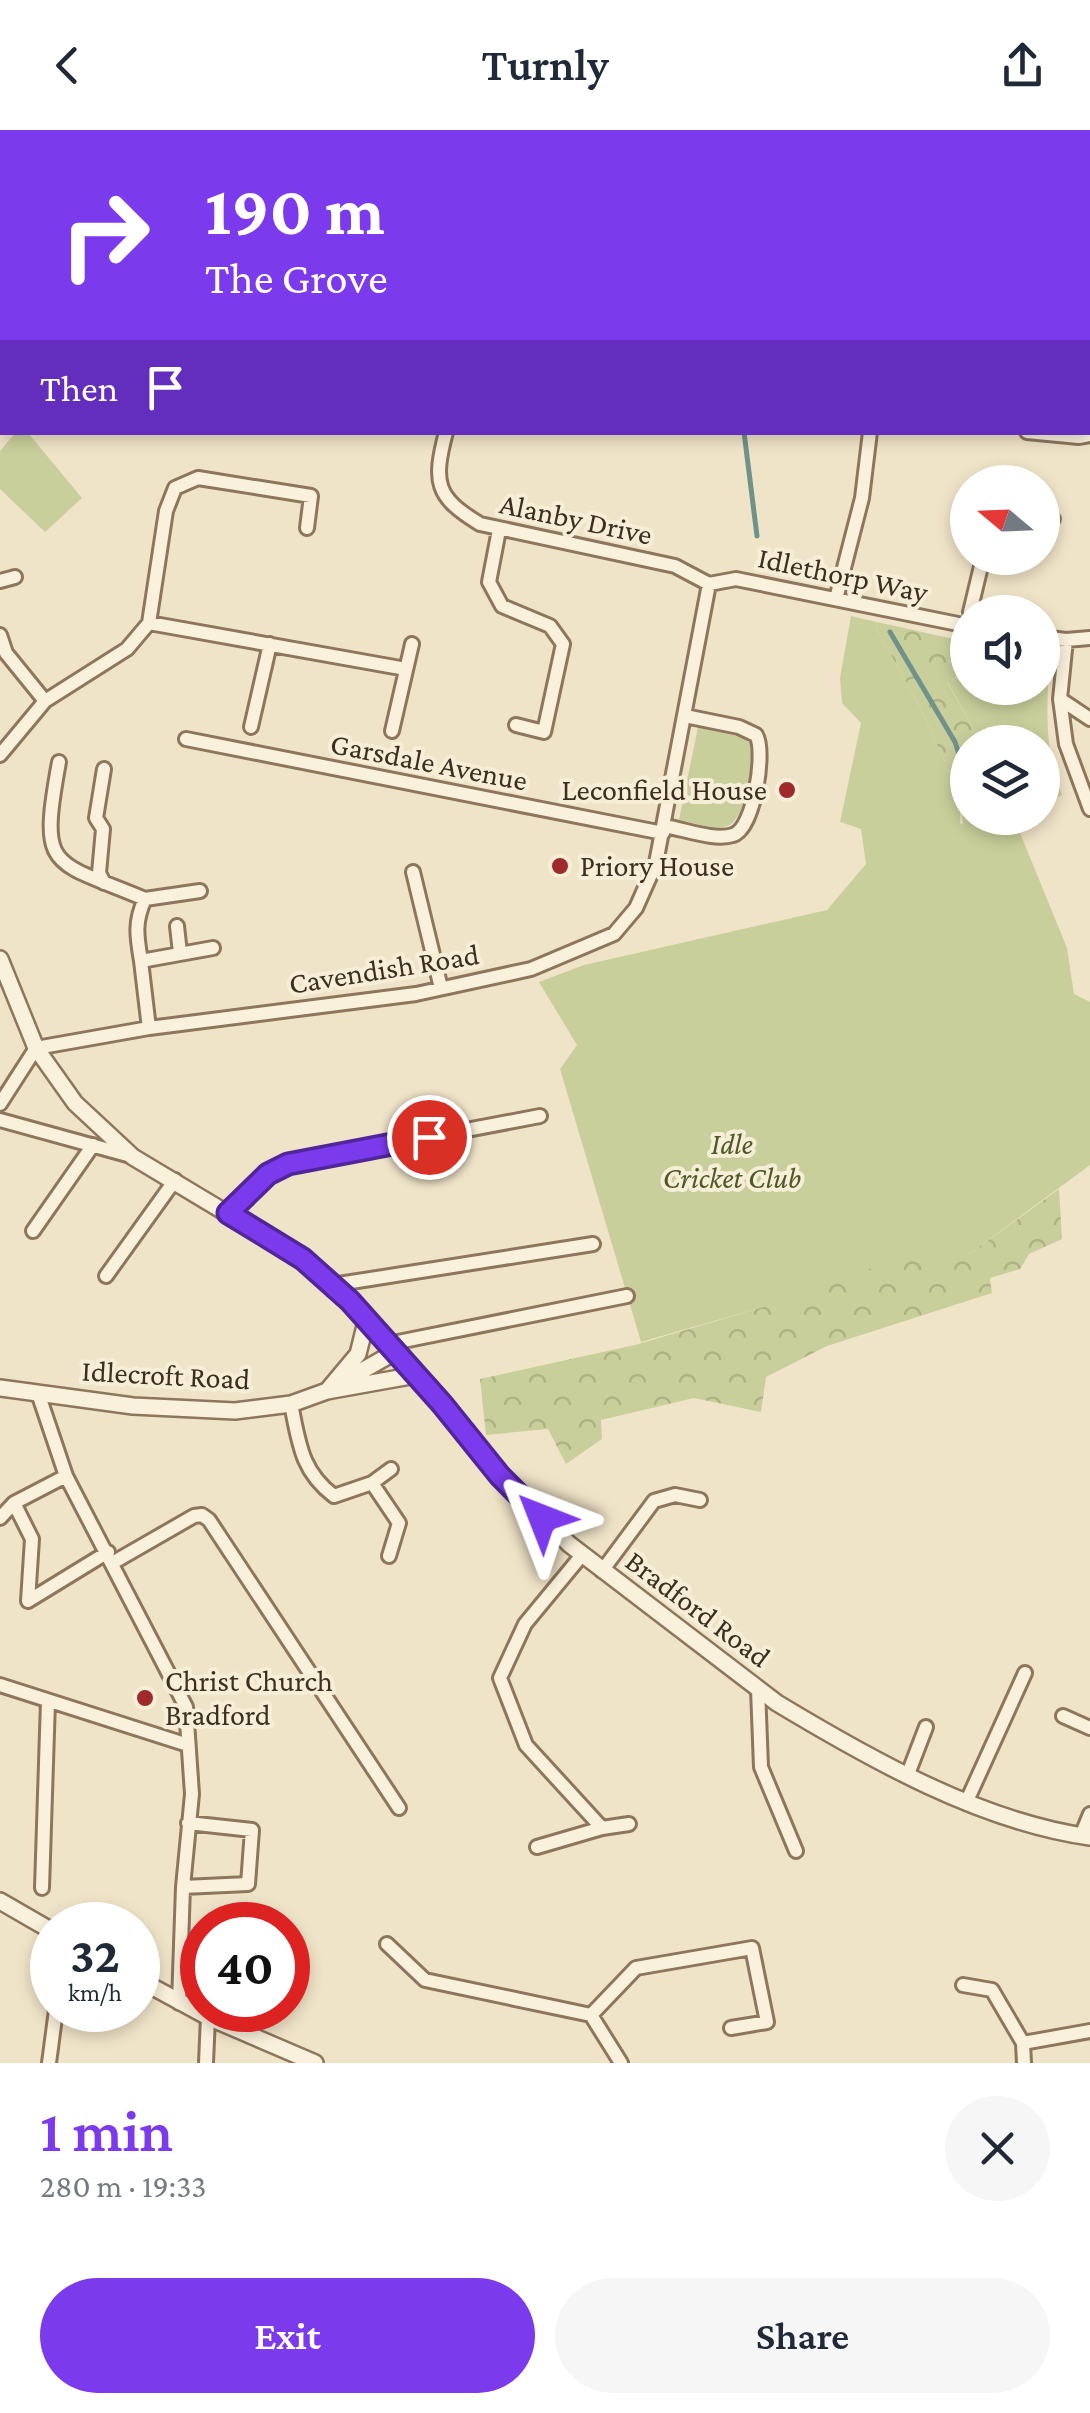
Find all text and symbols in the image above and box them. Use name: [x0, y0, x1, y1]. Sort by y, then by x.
icon: back: [40, 38, 95, 93]
icon: share: [995, 38, 1050, 93]
text: Turnly: [481, 40, 609, 90]
icon: right: [40, 170, 170, 300]
text: 190 m: [205, 171, 385, 249]
text: The Grove: [205, 253, 388, 303]
icon: arrive: [138, 360, 193, 415]
text: Then: [40, 367, 118, 409]
north arrow: [950, 465, 1060, 575]
map controls: [950, 465, 1060, 835]
street label: Alanby Drive: [497, 486, 655, 552]
street label: Idlethorp Way: [755, 540, 931, 610]
button: sound: [950, 595, 1060, 705]
button: layers: [950, 725, 1060, 835]
street label: Garsdale Avenue: [328, 726, 530, 797]
place label: Leconfield House: [562, 773, 767, 806]
marker: Leconfield House: [776, 779, 798, 801]
place label: Priory House: [580, 849, 734, 883]
marker: Priory House: [549, 855, 571, 877]
street label: Cavendish Road: [286, 937, 482, 1000]
pin: [387, 1095, 472, 1180]
icon: arrive: [402, 1110, 457, 1165]
park label: Idle Cricket Club: [663, 1127, 801, 1194]
street label: Idlecroft Road: [81, 1354, 251, 1395]
position arrow: [490, 1466, 594, 1570]
street label: Bradford Road: [620, 1544, 777, 1674]
place label: Christ Church Bradford: [165, 1664, 333, 1731]
marker: Christ Church Bradford: [134, 1687, 156, 1709]
speed limit sign: 40: [180, 1902, 310, 2032]
text: 32: [70, 1927, 120, 1983]
text: km/h: [68, 1979, 122, 2006]
button: close: [945, 2096, 1050, 2201]
text: 1 min: [40, 2097, 173, 2164]
text: 280 m · 19:33: [40, 2168, 206, 2204]
button: Exit: [40, 2278, 535, 2393]
button: Share: [555, 2278, 1050, 2393]

